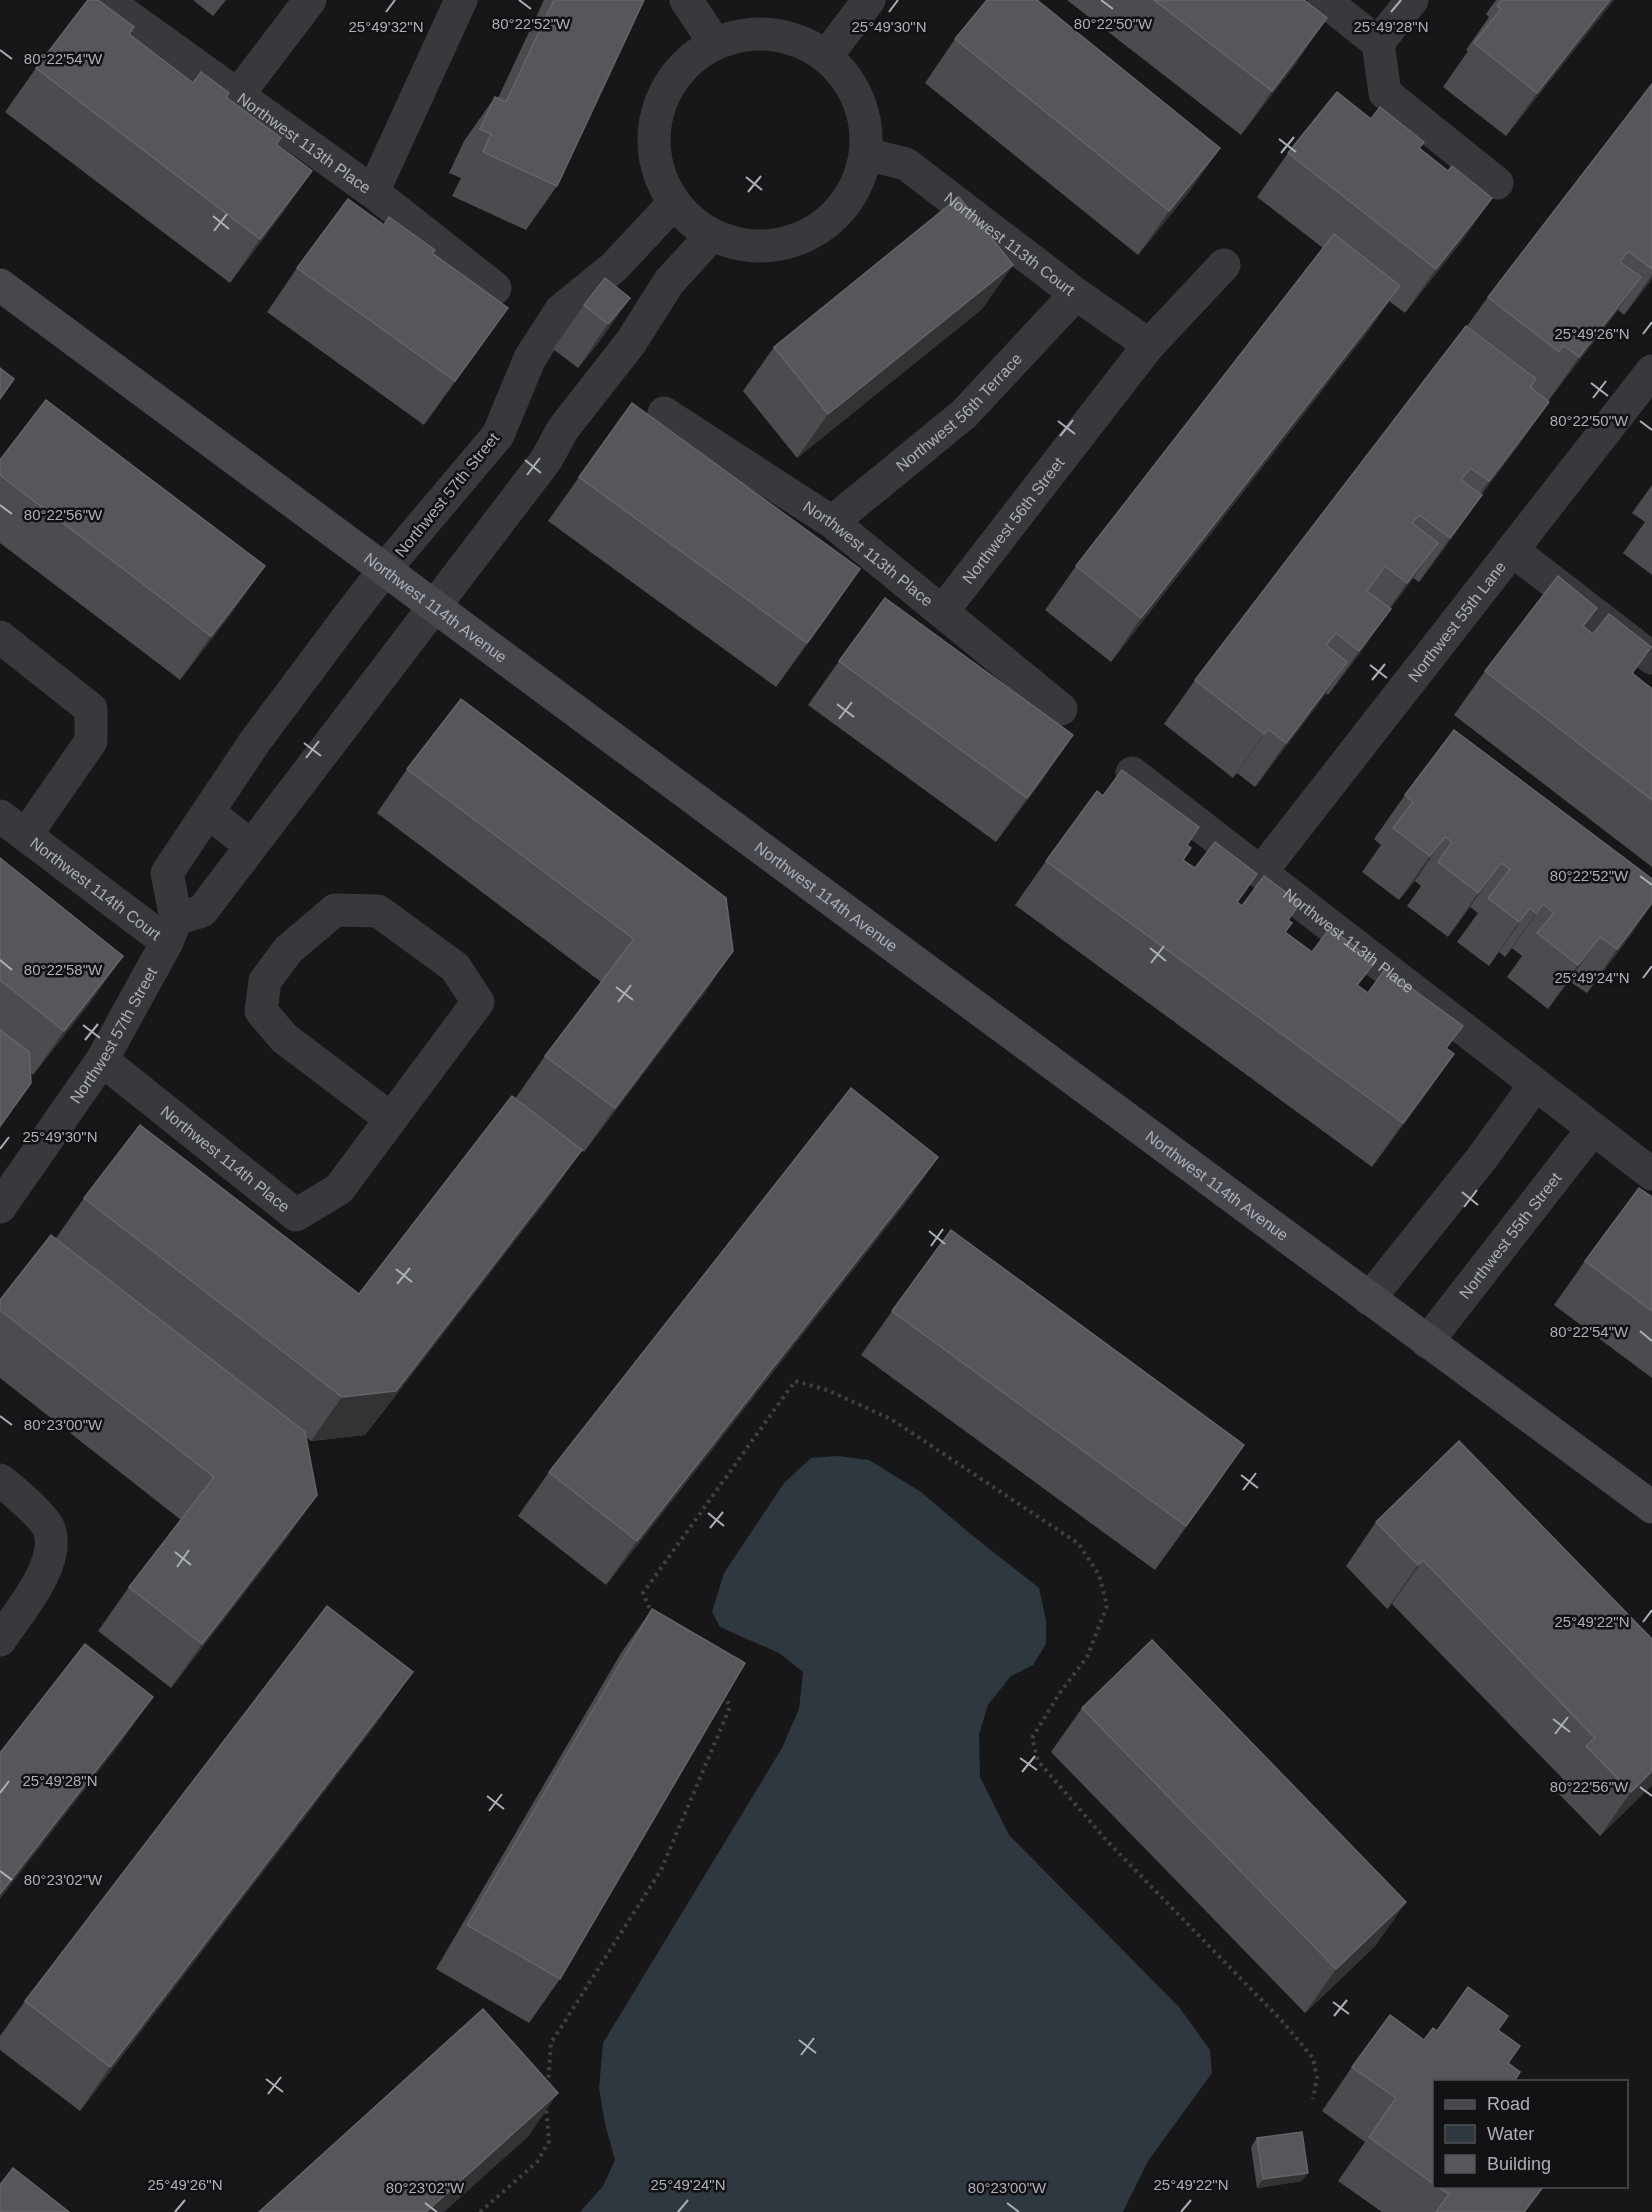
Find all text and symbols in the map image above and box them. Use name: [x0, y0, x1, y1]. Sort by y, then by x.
text: 80°22'52"W: [492, 15, 571, 32]
text: 80°22'50"W: [1074, 15, 1153, 32]
text: 25°49'32"N: [348, 18, 424, 35]
text: 25°49'30"N: [851, 18, 927, 35]
text: 25°49'28"N: [1353, 18, 1429, 35]
text: 80°22'54"W: [24, 50, 103, 67]
street label: Northwest 113th Place: [234, 89, 374, 196]
street label: Northwest 113th Court: [942, 188, 1079, 299]
text: 25°49'26"N: [1554, 325, 1630, 342]
street label: Northwest 56th Terrace: [893, 350, 1025, 475]
text: 80°22'50"W: [1550, 412, 1629, 429]
street label: Northwest 57th Street: [392, 429, 503, 560]
street label: Northwest 56th Street: [959, 453, 1068, 587]
street label: Northwest 113th Place: [800, 497, 936, 609]
text: 80°22'56"W: [24, 506, 103, 523]
street label: Northwest 114th Avenue: [361, 549, 510, 666]
street label: Northwest 55th Lane: [1404, 558, 1509, 685]
street label: Northwest 114th Court: [27, 834, 165, 943]
street label: Northwest 114th Avenue: [752, 838, 901, 955]
text: 80°22'52"W: [1550, 867, 1629, 884]
street label: Northwest 113th Place: [1280, 885, 1418, 996]
text: 80°22'58"W: [24, 961, 103, 978]
street label: Northwest 57th Street: [66, 964, 160, 1106]
text: 25°49'24"N: [1554, 969, 1630, 986]
street label: Northwest 114th Place: [158, 1102, 293, 1215]
street label: Northwest 114th Avenue: [1143, 1127, 1292, 1244]
text: 25°49'30"N: [22, 1128, 98, 1145]
street label: Northwest 55th Street: [1456, 1169, 1565, 1302]
text: 80°22'54"W: [1550, 1323, 1629, 1340]
text: 80°23'00"W: [24, 1416, 103, 1433]
text: 25°49'22"N: [1554, 1613, 1630, 1630]
text: 25°49'28"N: [22, 1772, 98, 1789]
text: 80°22'56"W: [1550, 1778, 1629, 1795]
text: 80°23'02"W: [24, 1871, 103, 1888]
legend: [1433, 2080, 1628, 2188]
text: Road: [1487, 2094, 1530, 2114]
text: Water: [1487, 2124, 1534, 2144]
text: Building: [1487, 2154, 1551, 2174]
text: 25°49'26"N: [147, 2176, 223, 2193]
text: 25°49'24"N: [650, 2176, 726, 2193]
text: 25°49'22"N: [1153, 2176, 1229, 2193]
text: 80°23'02"W: [386, 2179, 465, 2196]
text: 80°23'00"W: [968, 2179, 1047, 2196]

